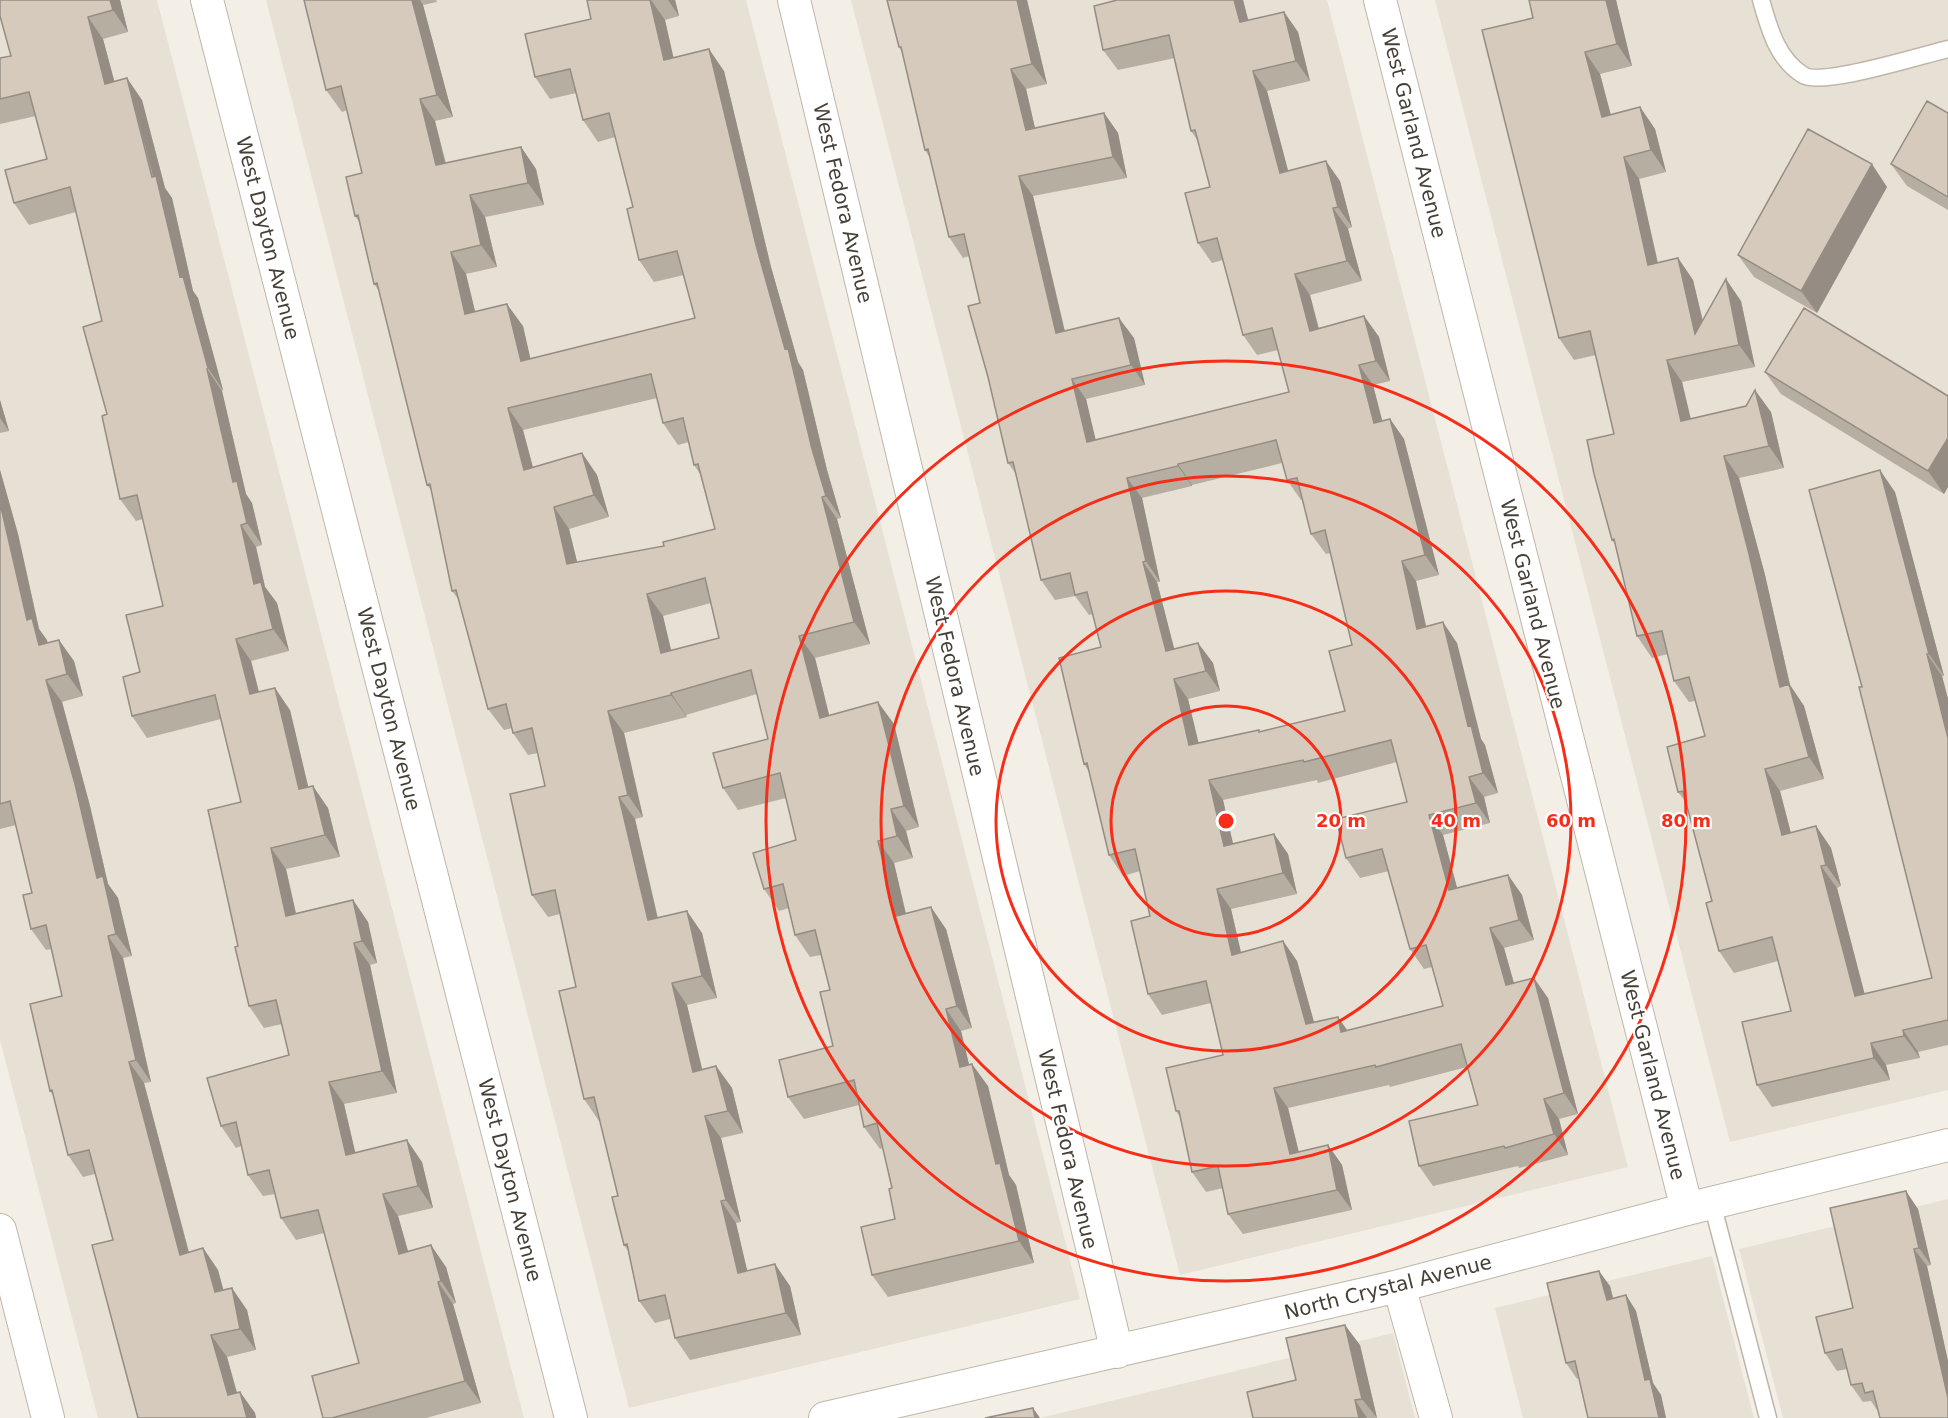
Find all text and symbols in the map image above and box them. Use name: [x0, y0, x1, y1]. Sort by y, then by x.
street label: West Garland Avenue: [1376, 26, 1452, 240]
street label: West Fedora Avenue: [808, 101, 878, 305]
street label: West Dayton Avenue: [231, 134, 305, 342]
street label: West Garland Avenue: [1495, 497, 1571, 711]
street label: West Fedora Avenue: [920, 574, 990, 778]
street label: West Dayton Avenue: [352, 605, 426, 813]
text: 20 m: [1316, 810, 1366, 831]
text: 40 m: [1431, 810, 1481, 831]
text: 60 m: [1546, 810, 1596, 831]
text: 80 m: [1661, 810, 1711, 831]
centre of rings: [1216, 811, 1236, 831]
street label: West Garland Avenue: [1615, 968, 1691, 1182]
street label: West Fedora Avenue: [1033, 1047, 1103, 1251]
street label: West Dayton Avenue: [473, 1076, 547, 1284]
street label: North Crystal Avenue: [1282, 1250, 1494, 1324]

